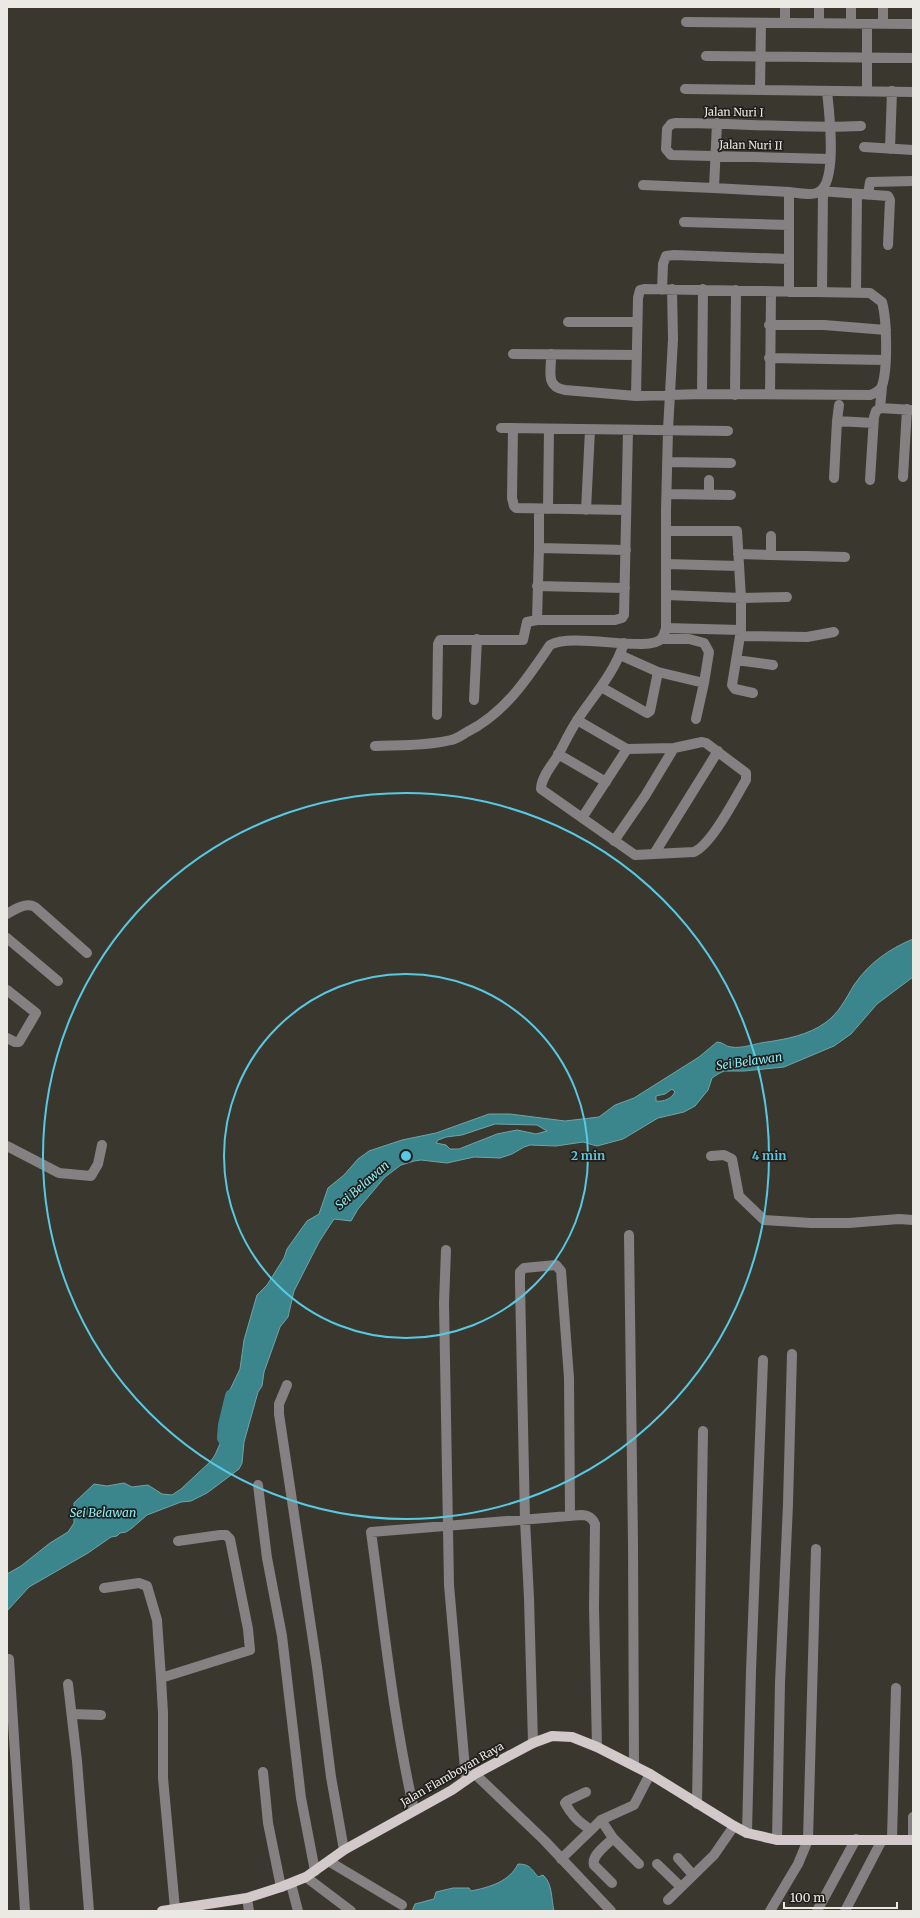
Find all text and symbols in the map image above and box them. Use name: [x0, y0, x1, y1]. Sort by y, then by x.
street label: Jalan Nuri I: [703, 104, 764, 120]
street label: Jalan Nuri II: [718, 137, 783, 153]
water label: Sei Belawan: [715, 1049, 783, 1073]
text: 2 min: [571, 1148, 605, 1163]
text: 4 min: [752, 1148, 786, 1163]
centre of rings: [399, 1149, 413, 1163]
water label: Sei Belawan: [332, 1158, 392, 1212]
water label: Sei Belawan: [70, 1505, 136, 1520]
street label: Jalan Flamboyan Raya: [397, 1739, 506, 1810]
scale bar: [784, 1884, 897, 1910]
text: 100 m: [790, 1890, 825, 1905]

